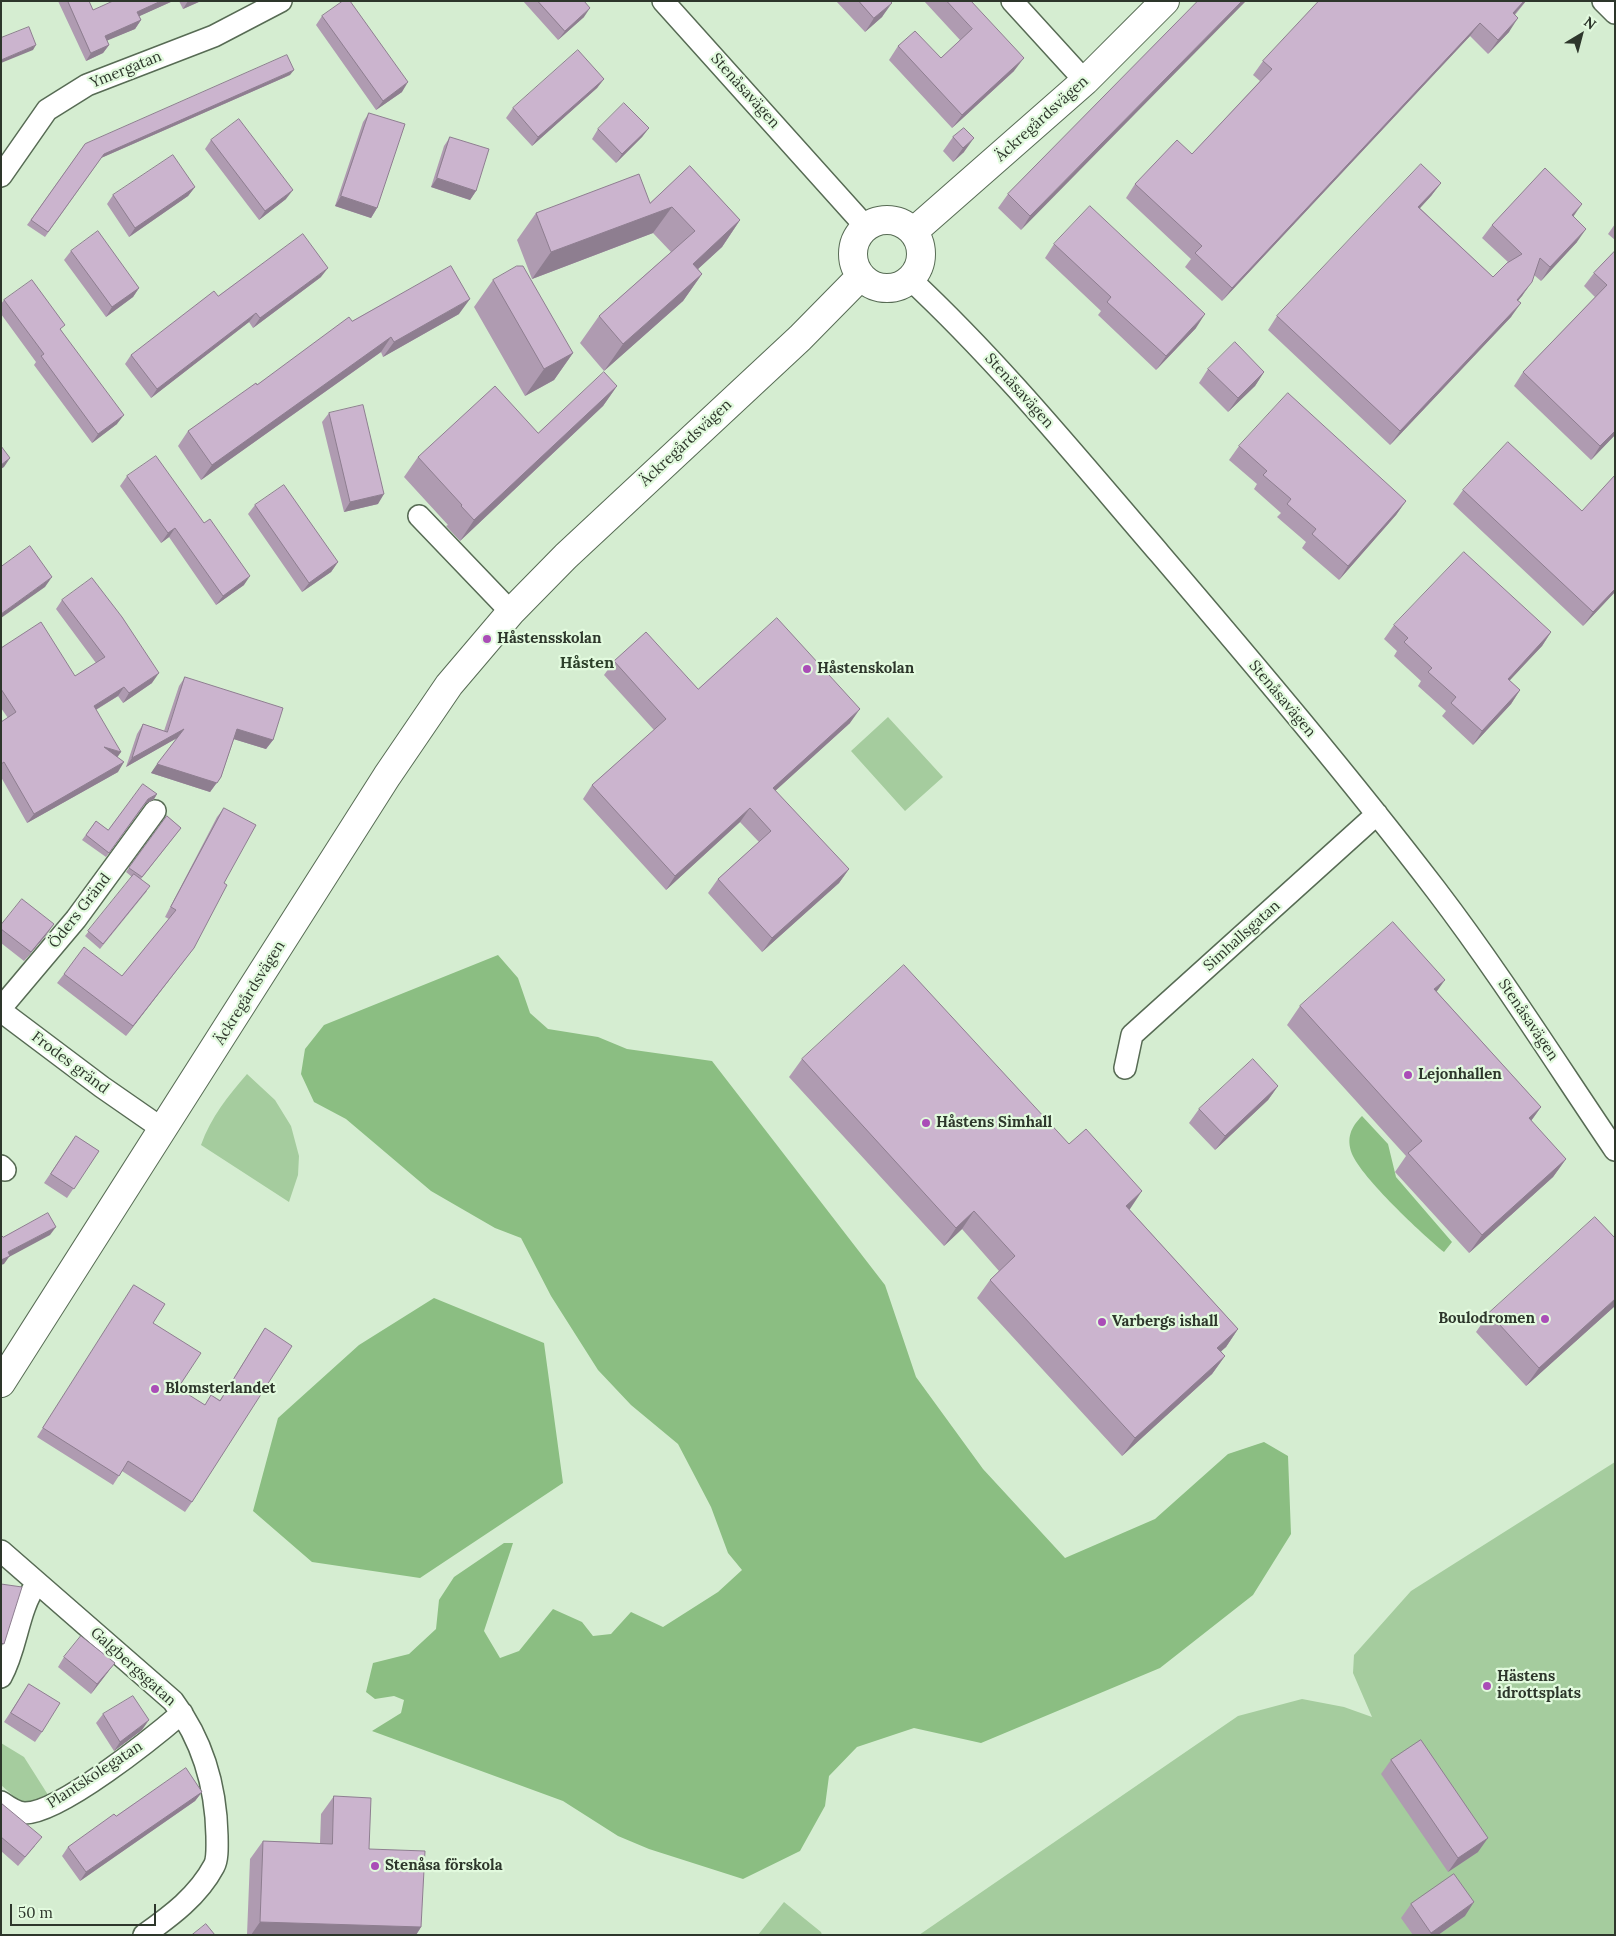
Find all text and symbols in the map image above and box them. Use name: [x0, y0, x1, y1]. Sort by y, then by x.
north arrow: [1556, 10, 1606, 60]
text: N: [1580, 13, 1600, 33]
street label: Ymergatan: [88, 48, 164, 92]
street label: Stenåsavägen: [707, 50, 783, 132]
street label: Äckregårdsvägen: [992, 73, 1092, 165]
street label: Stenåsavägen: [981, 350, 1057, 432]
street label: Äckregårdsvägen: [636, 396, 736, 490]
place label: Håstensskolan: [497, 630, 602, 648]
marker: Håstensskolan: [481, 633, 493, 645]
district label: Håsten: [560, 653, 614, 673]
street label: Stenåsavägen: [1245, 657, 1319, 741]
place label: Håstenskolan: [817, 660, 914, 678]
marker: Håstenskolan: [801, 663, 813, 675]
street label: Öders Gränd: [45, 870, 115, 952]
street label: Simhallsgatan: [1200, 897, 1284, 975]
street label: Äckregårdsvägen: [211, 938, 289, 1048]
street label: Stenåsavägen: [1494, 976, 1562, 1064]
street label: Frodes gränd: [28, 1028, 112, 1098]
place label: Lejonhallen: [1418, 1066, 1502, 1084]
marker: Lejonhallen: [1402, 1069, 1414, 1081]
place label: Håstens Simhall: [936, 1114, 1052, 1132]
marker: Håstens Simhall: [920, 1117, 932, 1129]
place label: Boulodromen: [1438, 1310, 1535, 1328]
place label: Varbergs ishall: [1112, 1313, 1218, 1331]
marker: Boulodromen: [1539, 1313, 1551, 1325]
marker: Varbergs ishall: [1096, 1316, 1108, 1328]
place label: Blomsterlandet: [165, 1380, 276, 1398]
marker: Blomsterlandet: [149, 1383, 161, 1395]
street label: Galgbergsgatan: [86, 1624, 180, 1710]
place label: Hästens idrottsplats: [1497, 1668, 1581, 1703]
marker: Hästens idrottsplats: [1481, 1680, 1493, 1692]
street label: Plantskolegatan: [44, 1737, 146, 1813]
place label: Stenåsa förskola: [385, 1857, 502, 1875]
marker: Stenåsa förskola: [369, 1860, 381, 1872]
scale bar: [12, 1894, 159, 1926]
text: 50 m: [18, 1903, 53, 1922]

